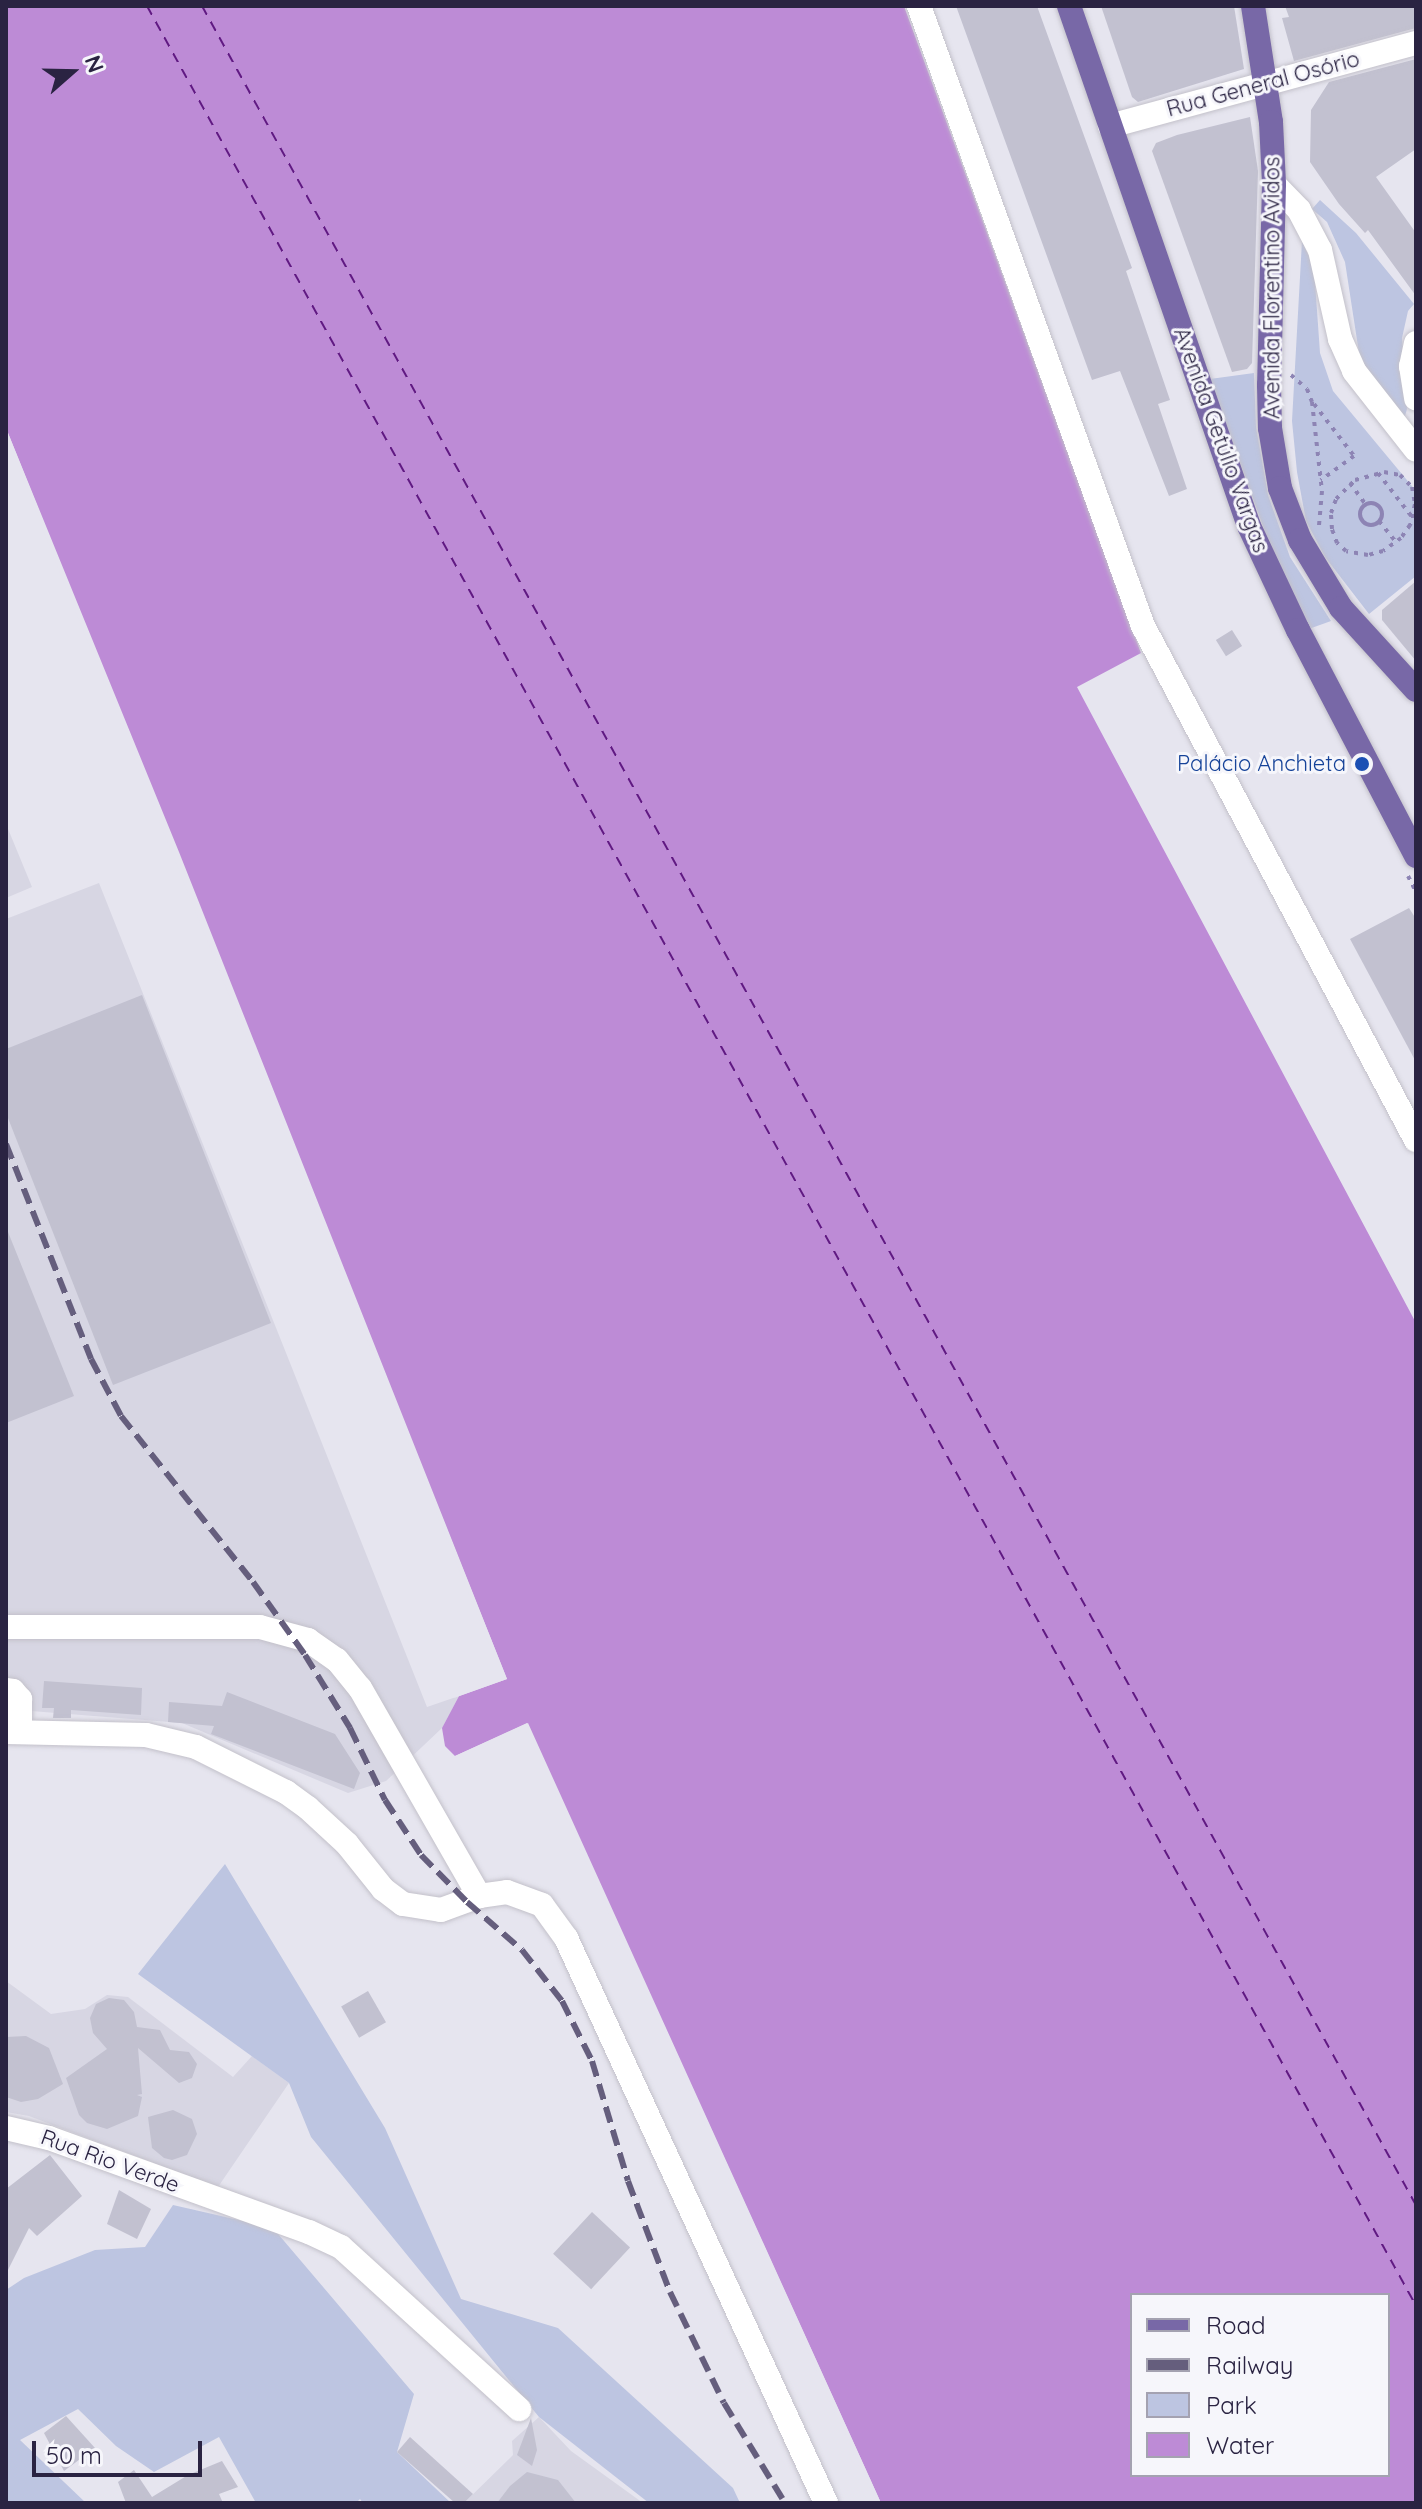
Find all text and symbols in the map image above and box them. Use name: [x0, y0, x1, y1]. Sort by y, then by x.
north arrow: [32, 32, 112, 112]
street label: Rua General Osório: [1164, 46, 1362, 122]
text: N: [79, 51, 110, 76]
street label: Avenida Florentino Avidos: [1259, 157, 1285, 419]
street label: Avenida Getúlio Vargas: [1168, 324, 1274, 556]
place label: Palácio Anchieta: [1177, 751, 1346, 777]
marker: Palácio Anchieta: [1353, 755, 1371, 773]
street label: Rua Rio Verde: [37, 2124, 183, 2198]
legend: [1130, 2293, 1390, 2477]
text: Road: [1206, 2310, 1266, 2340]
text: Railway: [1206, 2350, 1293, 2380]
text: Park: [1206, 2390, 1257, 2420]
scale bar: [36, 2425, 206, 2475]
text: Water: [1206, 2430, 1274, 2460]
text: 50 m: [46, 2440, 102, 2470]

